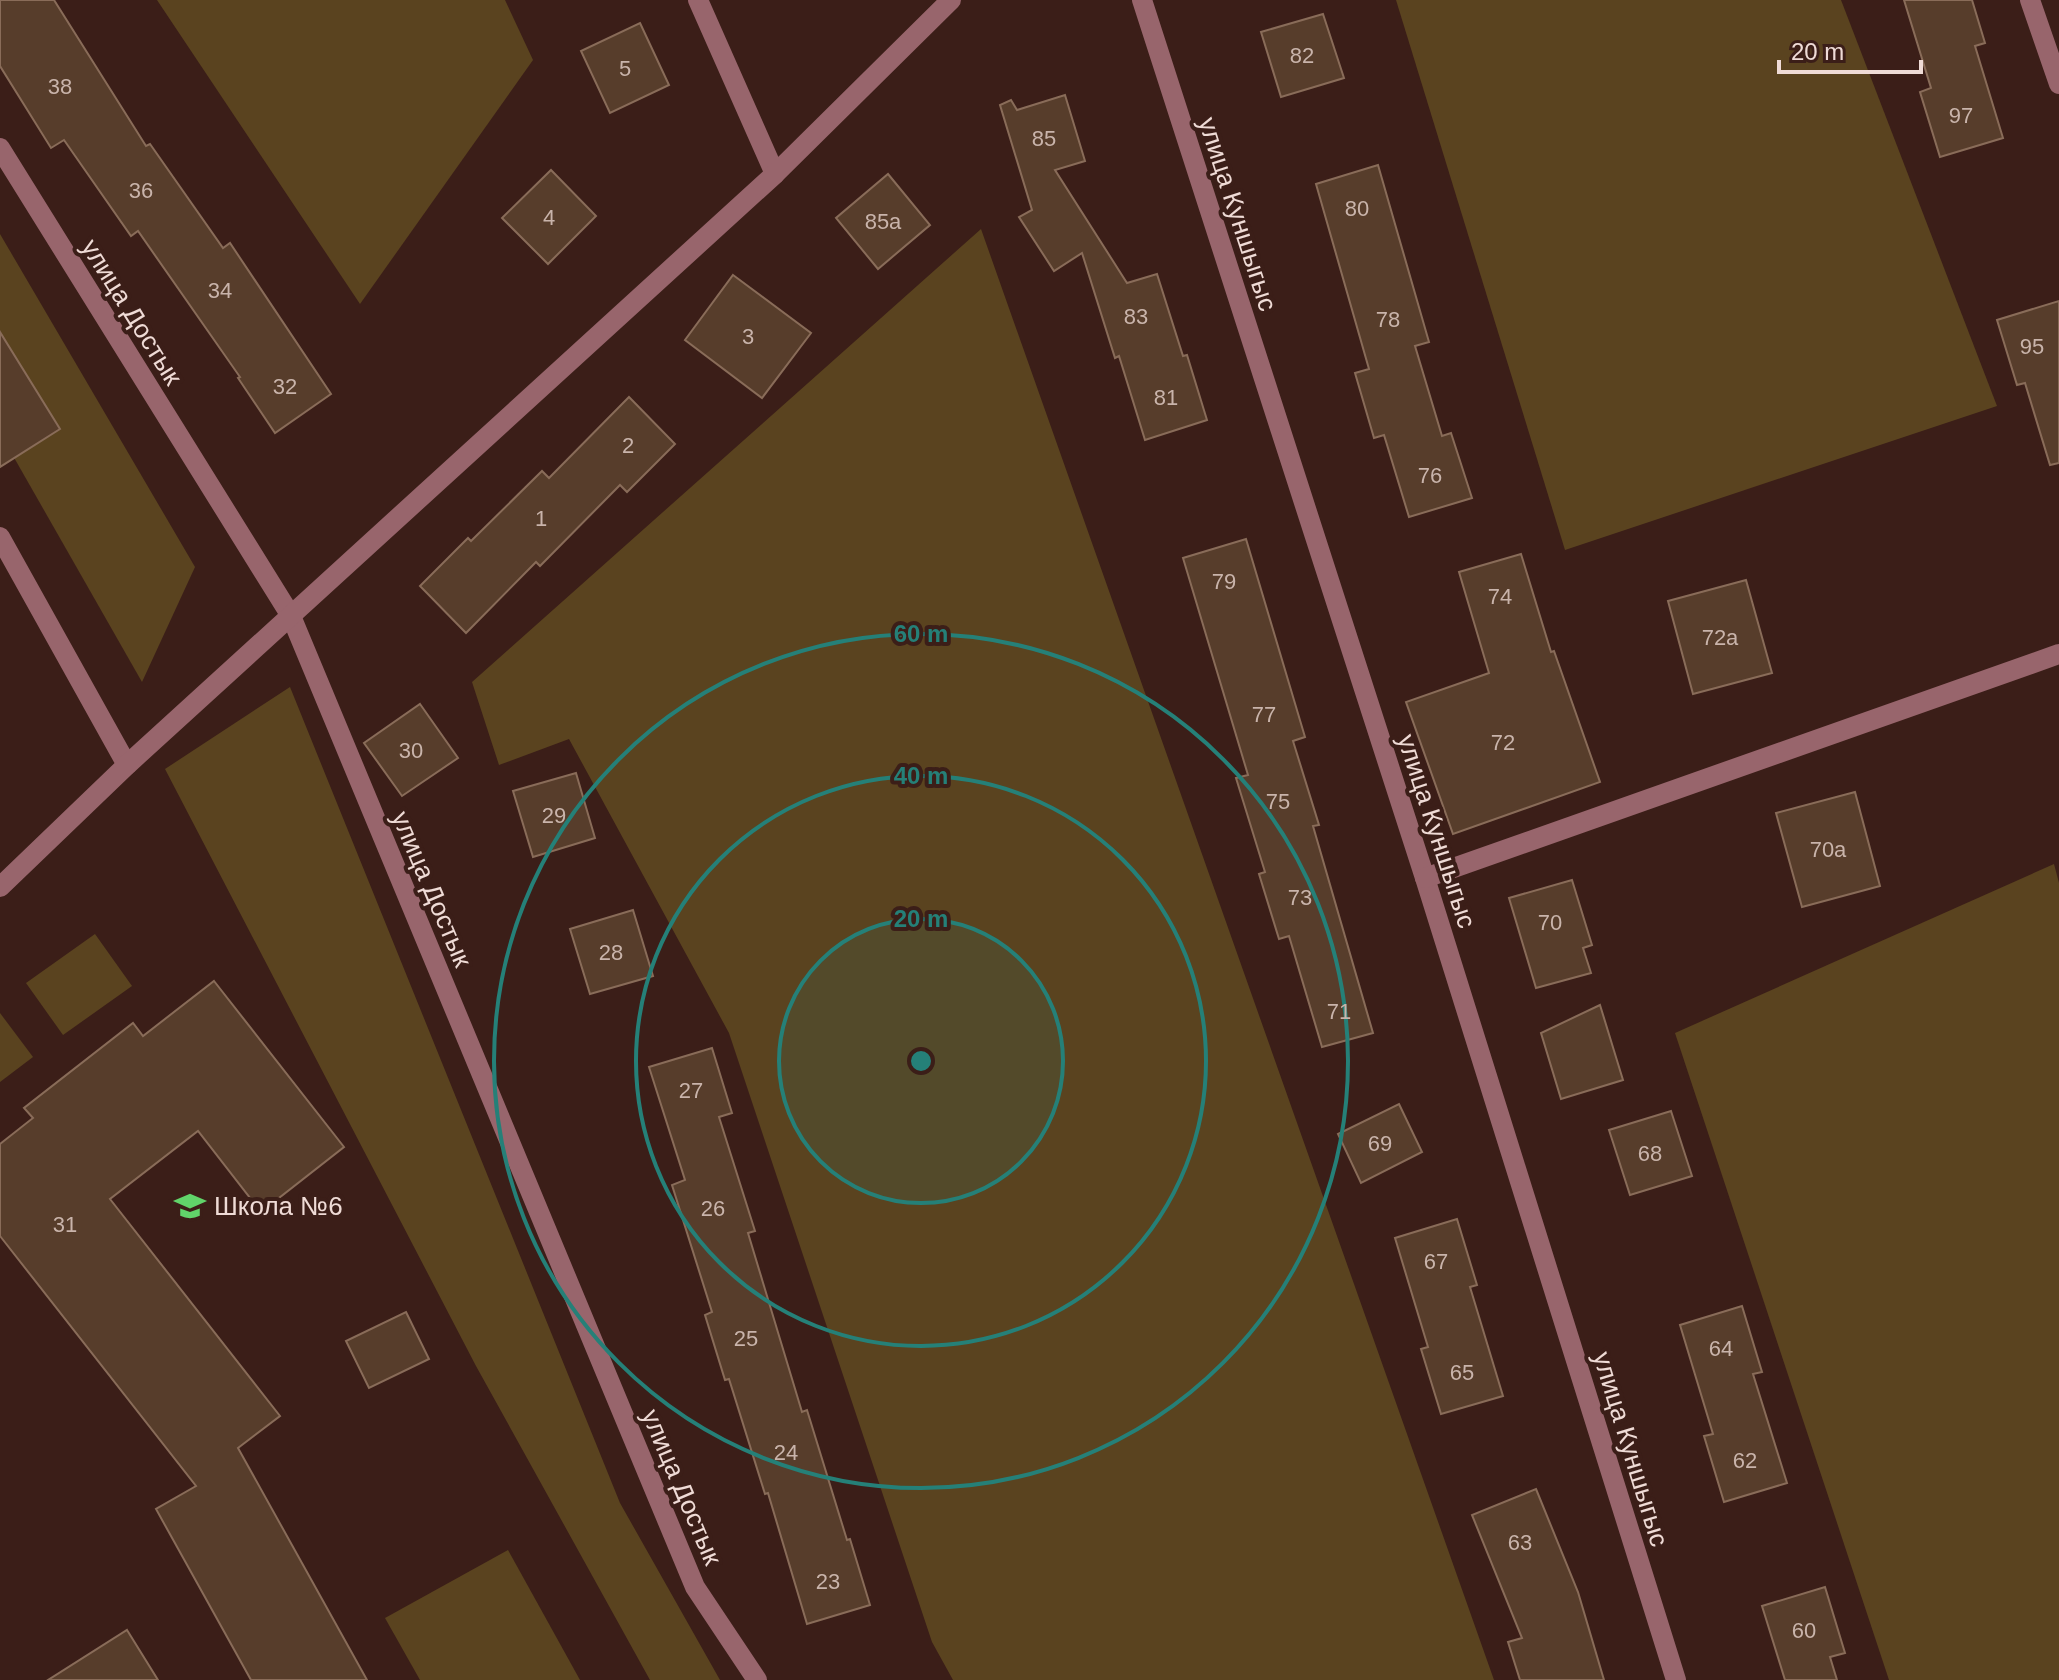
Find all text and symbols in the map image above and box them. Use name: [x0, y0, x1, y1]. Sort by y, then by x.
scale bar: [1779, 24, 1921, 74]
text: 20 m: [1791, 38, 1844, 65]
house number: 82: [1290, 43, 1314, 68]
house number: 5: [619, 56, 631, 81]
house number: 38: [48, 74, 72, 99]
house number: 97: [1949, 103, 1973, 128]
street label: улица Куншыгыс: [1193, 113, 1283, 315]
house number: 85: [1032, 126, 1056, 151]
house number: 36: [129, 178, 153, 203]
house number: 80: [1345, 196, 1369, 221]
house number: 4: [543, 205, 555, 230]
house number: 85а: [865, 209, 902, 234]
street label: улица Достык: [75, 234, 189, 391]
house number: 34: [208, 278, 232, 303]
house number: 83: [1124, 304, 1148, 329]
house number: 78: [1376, 307, 1400, 332]
house number: 3: [742, 324, 754, 349]
house number: 95: [2020, 334, 2044, 359]
house number: 32: [273, 374, 297, 399]
house number: 81: [1154, 385, 1178, 410]
house number: 2: [622, 433, 634, 458]
house number: 76: [1418, 463, 1442, 488]
house number: 1: [535, 506, 547, 531]
house number: 79: [1212, 569, 1236, 594]
house number: 74: [1488, 584, 1512, 609]
text: 60 m: [894, 620, 948, 647]
house number: 72а: [1702, 625, 1739, 650]
house number: 77: [1252, 702, 1276, 727]
street label: улица Куншыгыс: [1392, 730, 1482, 932]
house number: 72: [1491, 730, 1515, 755]
house number: 30: [399, 738, 423, 763]
text: 40 m: [894, 762, 948, 789]
house number: 75: [1266, 789, 1290, 814]
house number: 29: [542, 803, 566, 828]
street label: улица Достык: [386, 807, 478, 972]
house number: 70а: [1810, 837, 1847, 862]
house number: 73: [1288, 885, 1312, 910]
text: 20 m: [894, 905, 948, 932]
house number: 70: [1538, 910, 1562, 935]
house number: 28: [599, 940, 623, 965]
house number: 71: [1327, 999, 1351, 1024]
centre of rings: [907, 1047, 935, 1075]
house number: 27: [679, 1078, 703, 1103]
house number: 69: [1368, 1131, 1392, 1156]
house number: 68: [1638, 1141, 1662, 1166]
school or university icon: Школа №6: [173, 1189, 207, 1223]
place label: Школа №6: [214, 1191, 343, 1221]
house number: 26: [701, 1196, 725, 1221]
house number: 31: [53, 1212, 77, 1237]
house number: 67: [1424, 1249, 1448, 1274]
house number: 25: [734, 1326, 758, 1351]
house number: 64: [1709, 1336, 1733, 1361]
street label: улица Куншыгыс: [1587, 1348, 1675, 1550]
house number: 65: [1450, 1360, 1474, 1385]
street label: улица Достык: [636, 1405, 728, 1570]
house number: 24: [774, 1440, 798, 1465]
house number: 62: [1733, 1448, 1757, 1473]
house number: 63: [1508, 1530, 1532, 1555]
house number: 23: [816, 1569, 840, 1594]
house number: 60: [1792, 1618, 1816, 1643]

